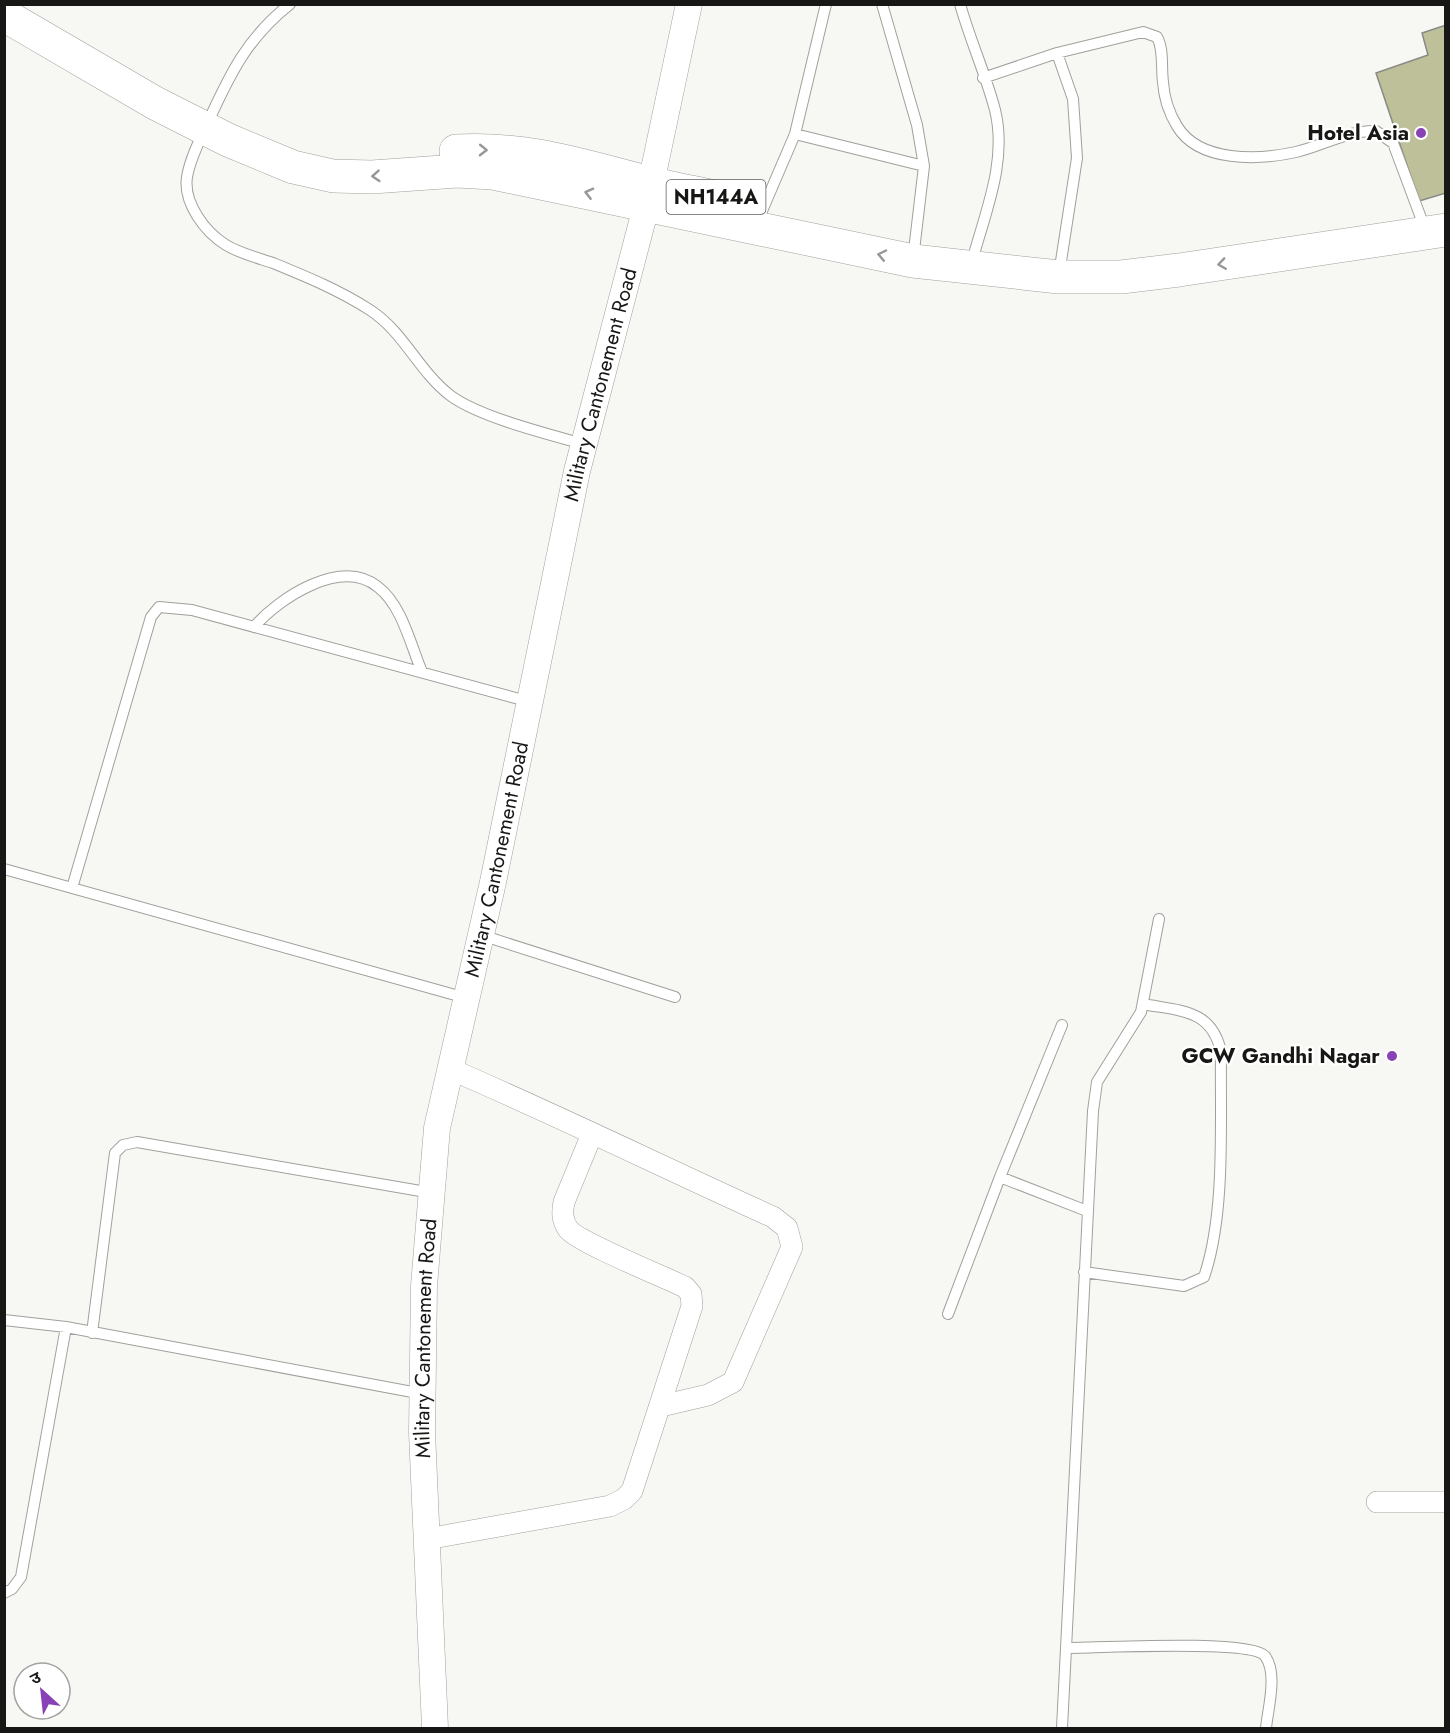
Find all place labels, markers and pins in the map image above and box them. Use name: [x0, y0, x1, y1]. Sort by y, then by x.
place label: Hotel Asia: [1307, 118, 1409, 148]
marker: Hotel Asia: [1414, 126, 1428, 140]
place label: GCW Gandhi Nagar: [1182, 1041, 1380, 1071]
marker: GCW Gandhi Nagar: [1385, 1049, 1399, 1063]

